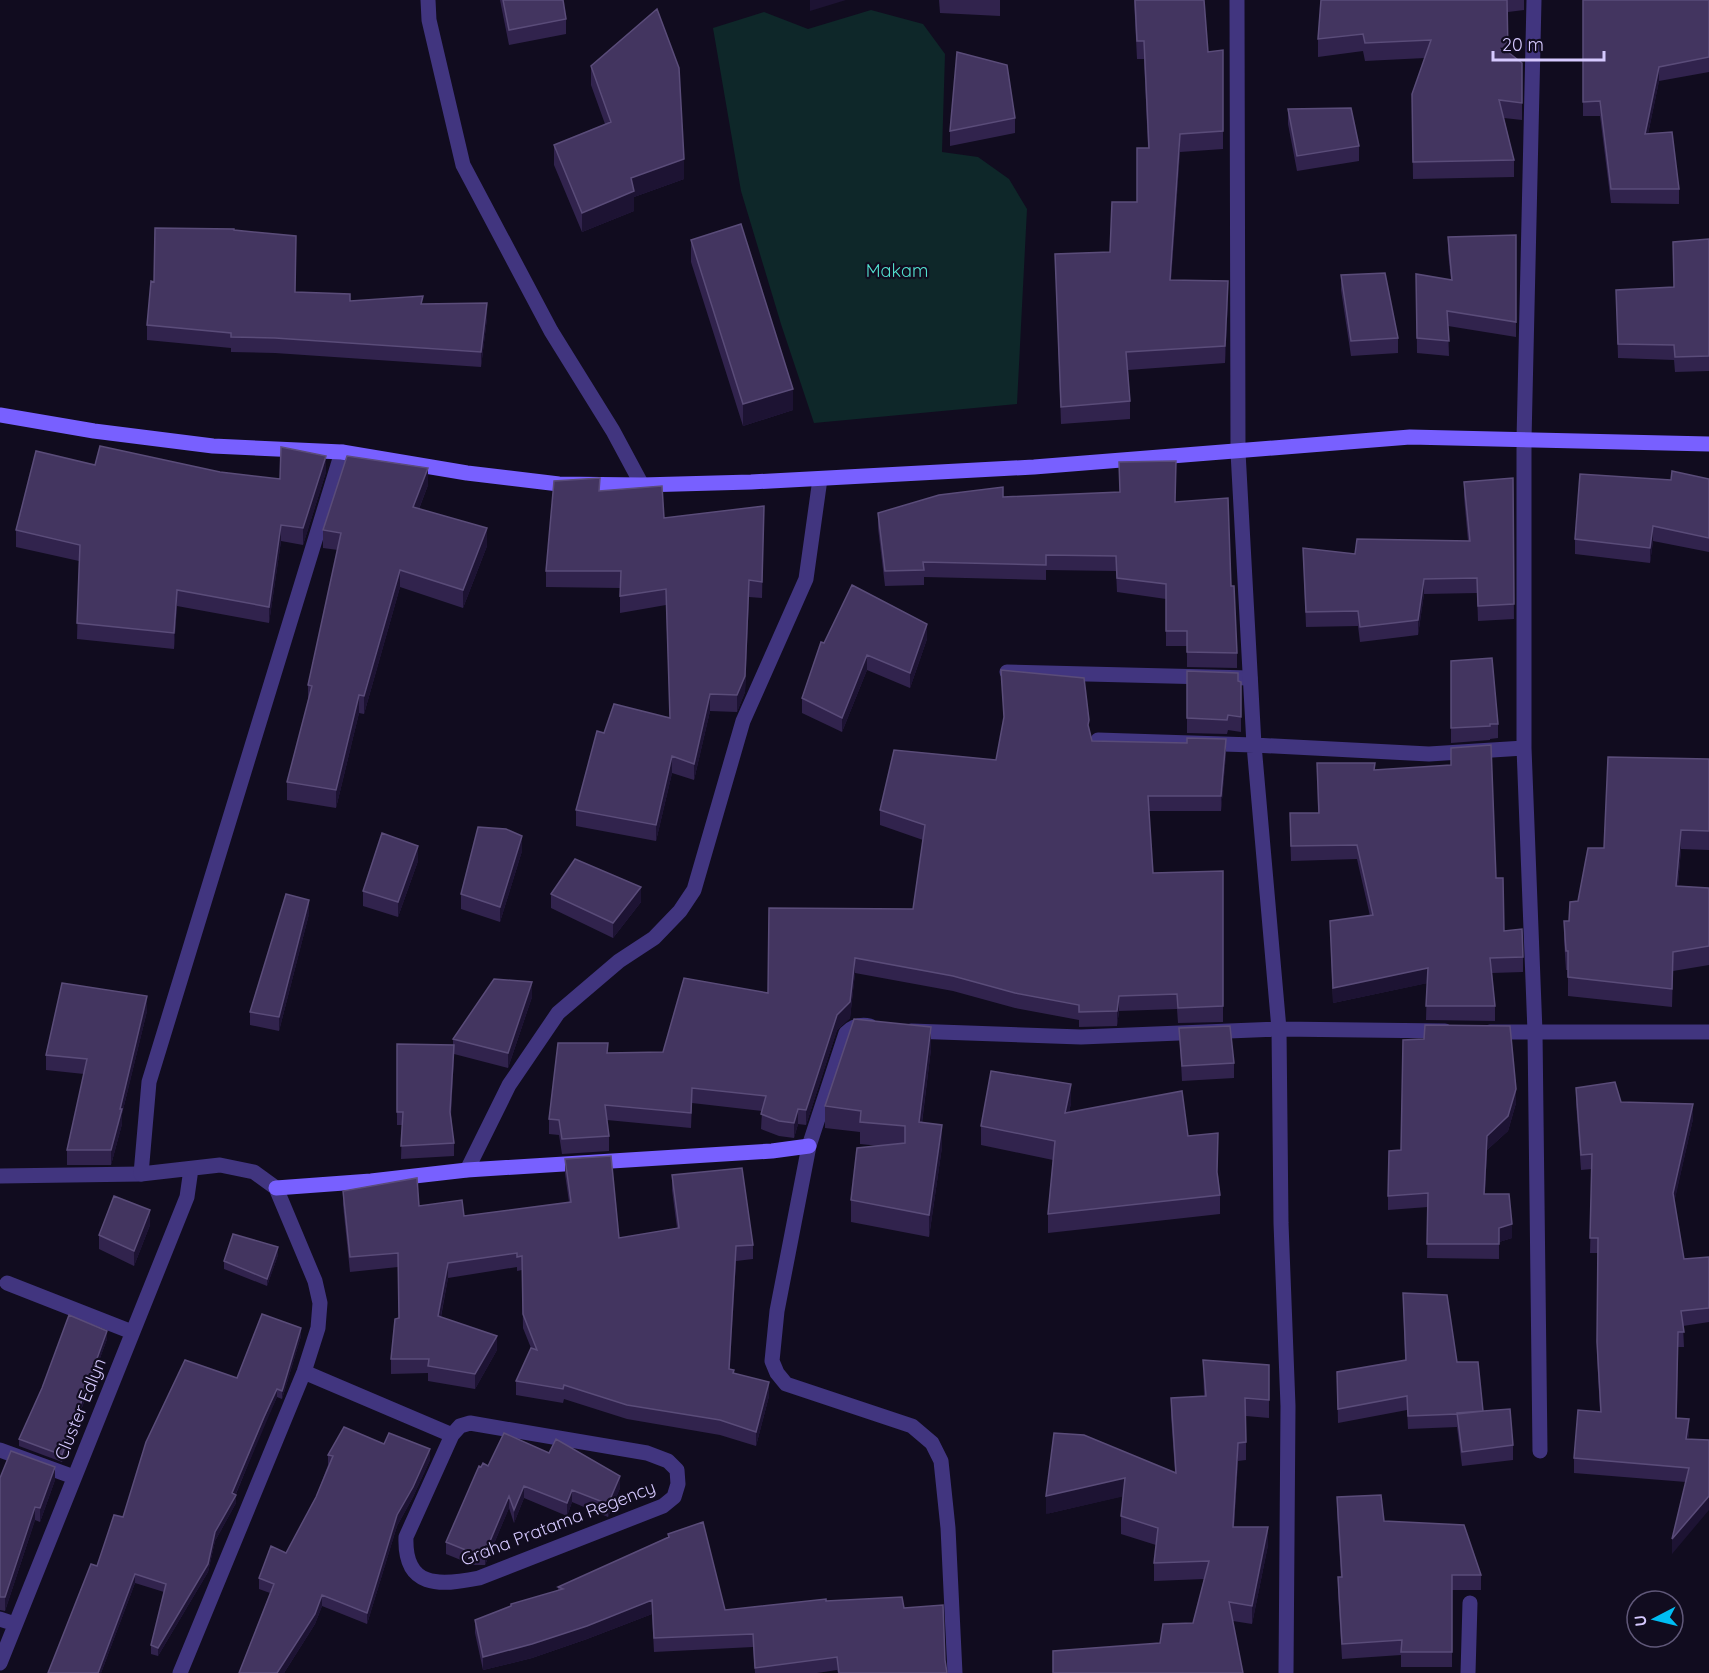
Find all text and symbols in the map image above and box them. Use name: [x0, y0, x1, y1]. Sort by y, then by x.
scale bar: [1493, 24, 1604, 62]
text: 20 m: [1502, 33, 1544, 56]
park label: Makam: [866, 259, 928, 282]
street label: Cluster Edlyn: [49, 1355, 111, 1463]
street label: Graha Pratama Regency: [457, 1475, 659, 1571]
north arrow: [1625, 1589, 1685, 1649]
text: U: [1629, 1614, 1651, 1628]

